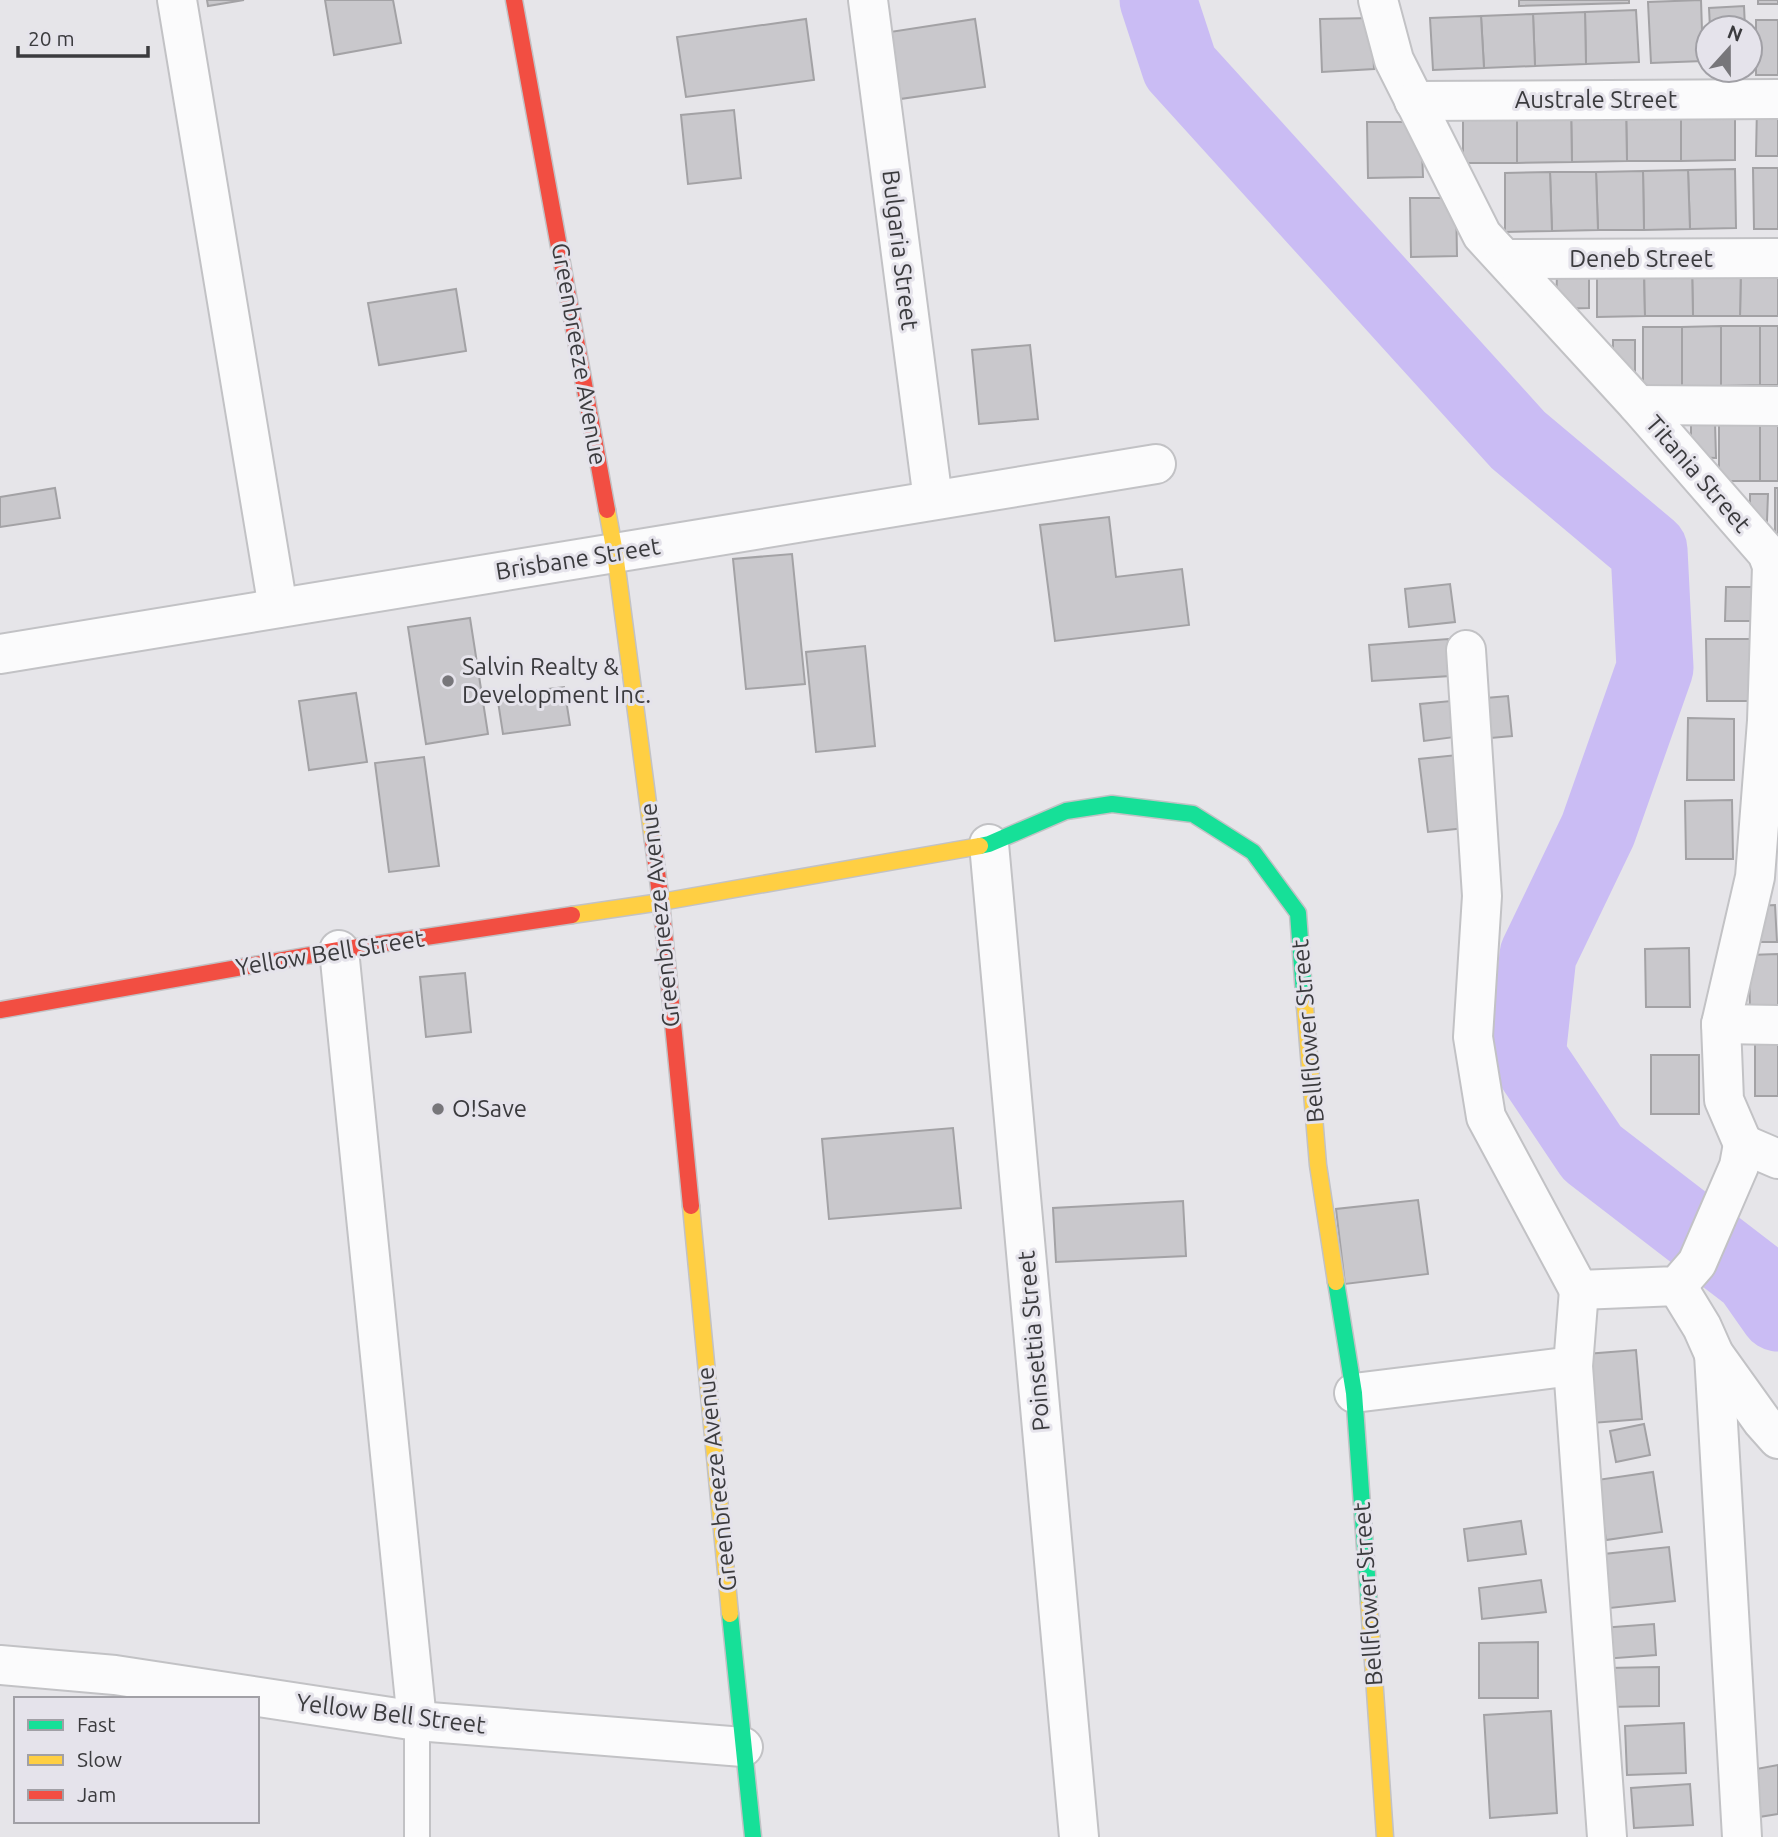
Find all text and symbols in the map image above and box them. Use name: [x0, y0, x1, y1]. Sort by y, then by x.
scale bar: [18, 14, 147, 58]
north arrow: [1694, 14, 1764, 84]
text: N: [1725, 20, 1746, 46]
text: 20 m: [28, 26, 75, 50]
street label: Australe Street: [1515, 86, 1678, 113]
street label: Bulgaria Street: [877, 168, 924, 332]
street label: Greenbreeze Avenue: [547, 241, 612, 467]
street label: Deneb Street: [1569, 245, 1713, 272]
street label: Titania Street: [1640, 410, 1757, 538]
street label: Brisbane Street: [494, 532, 663, 585]
place label: Salvin Realty & Development Inc.: [462, 653, 651, 708]
marker: Salvin Realty & Development Inc.: [440, 673, 456, 689]
street label: Greenbreeze Avenue: [634, 802, 685, 1028]
street label: Yellow Bell Street: [234, 924, 427, 981]
street label: Bellflower Street: [1286, 938, 1329, 1124]
place label: O!Save: [452, 1095, 527, 1122]
marker: O!Save: [430, 1101, 446, 1117]
street label: Poinsettia Street: [1012, 1249, 1055, 1432]
street label: Greenbreeze Avenue: [691, 1366, 742, 1592]
street label: Bellflower Street: [1348, 1501, 1387, 1687]
street label: Yellow Bell Street: [295, 1689, 488, 1739]
legend: [14, 1697, 259, 1823]
text: Fast: [77, 1712, 115, 1736]
text: Slow: [77, 1747, 122, 1771]
text: Jam: [77, 1782, 116, 1806]

